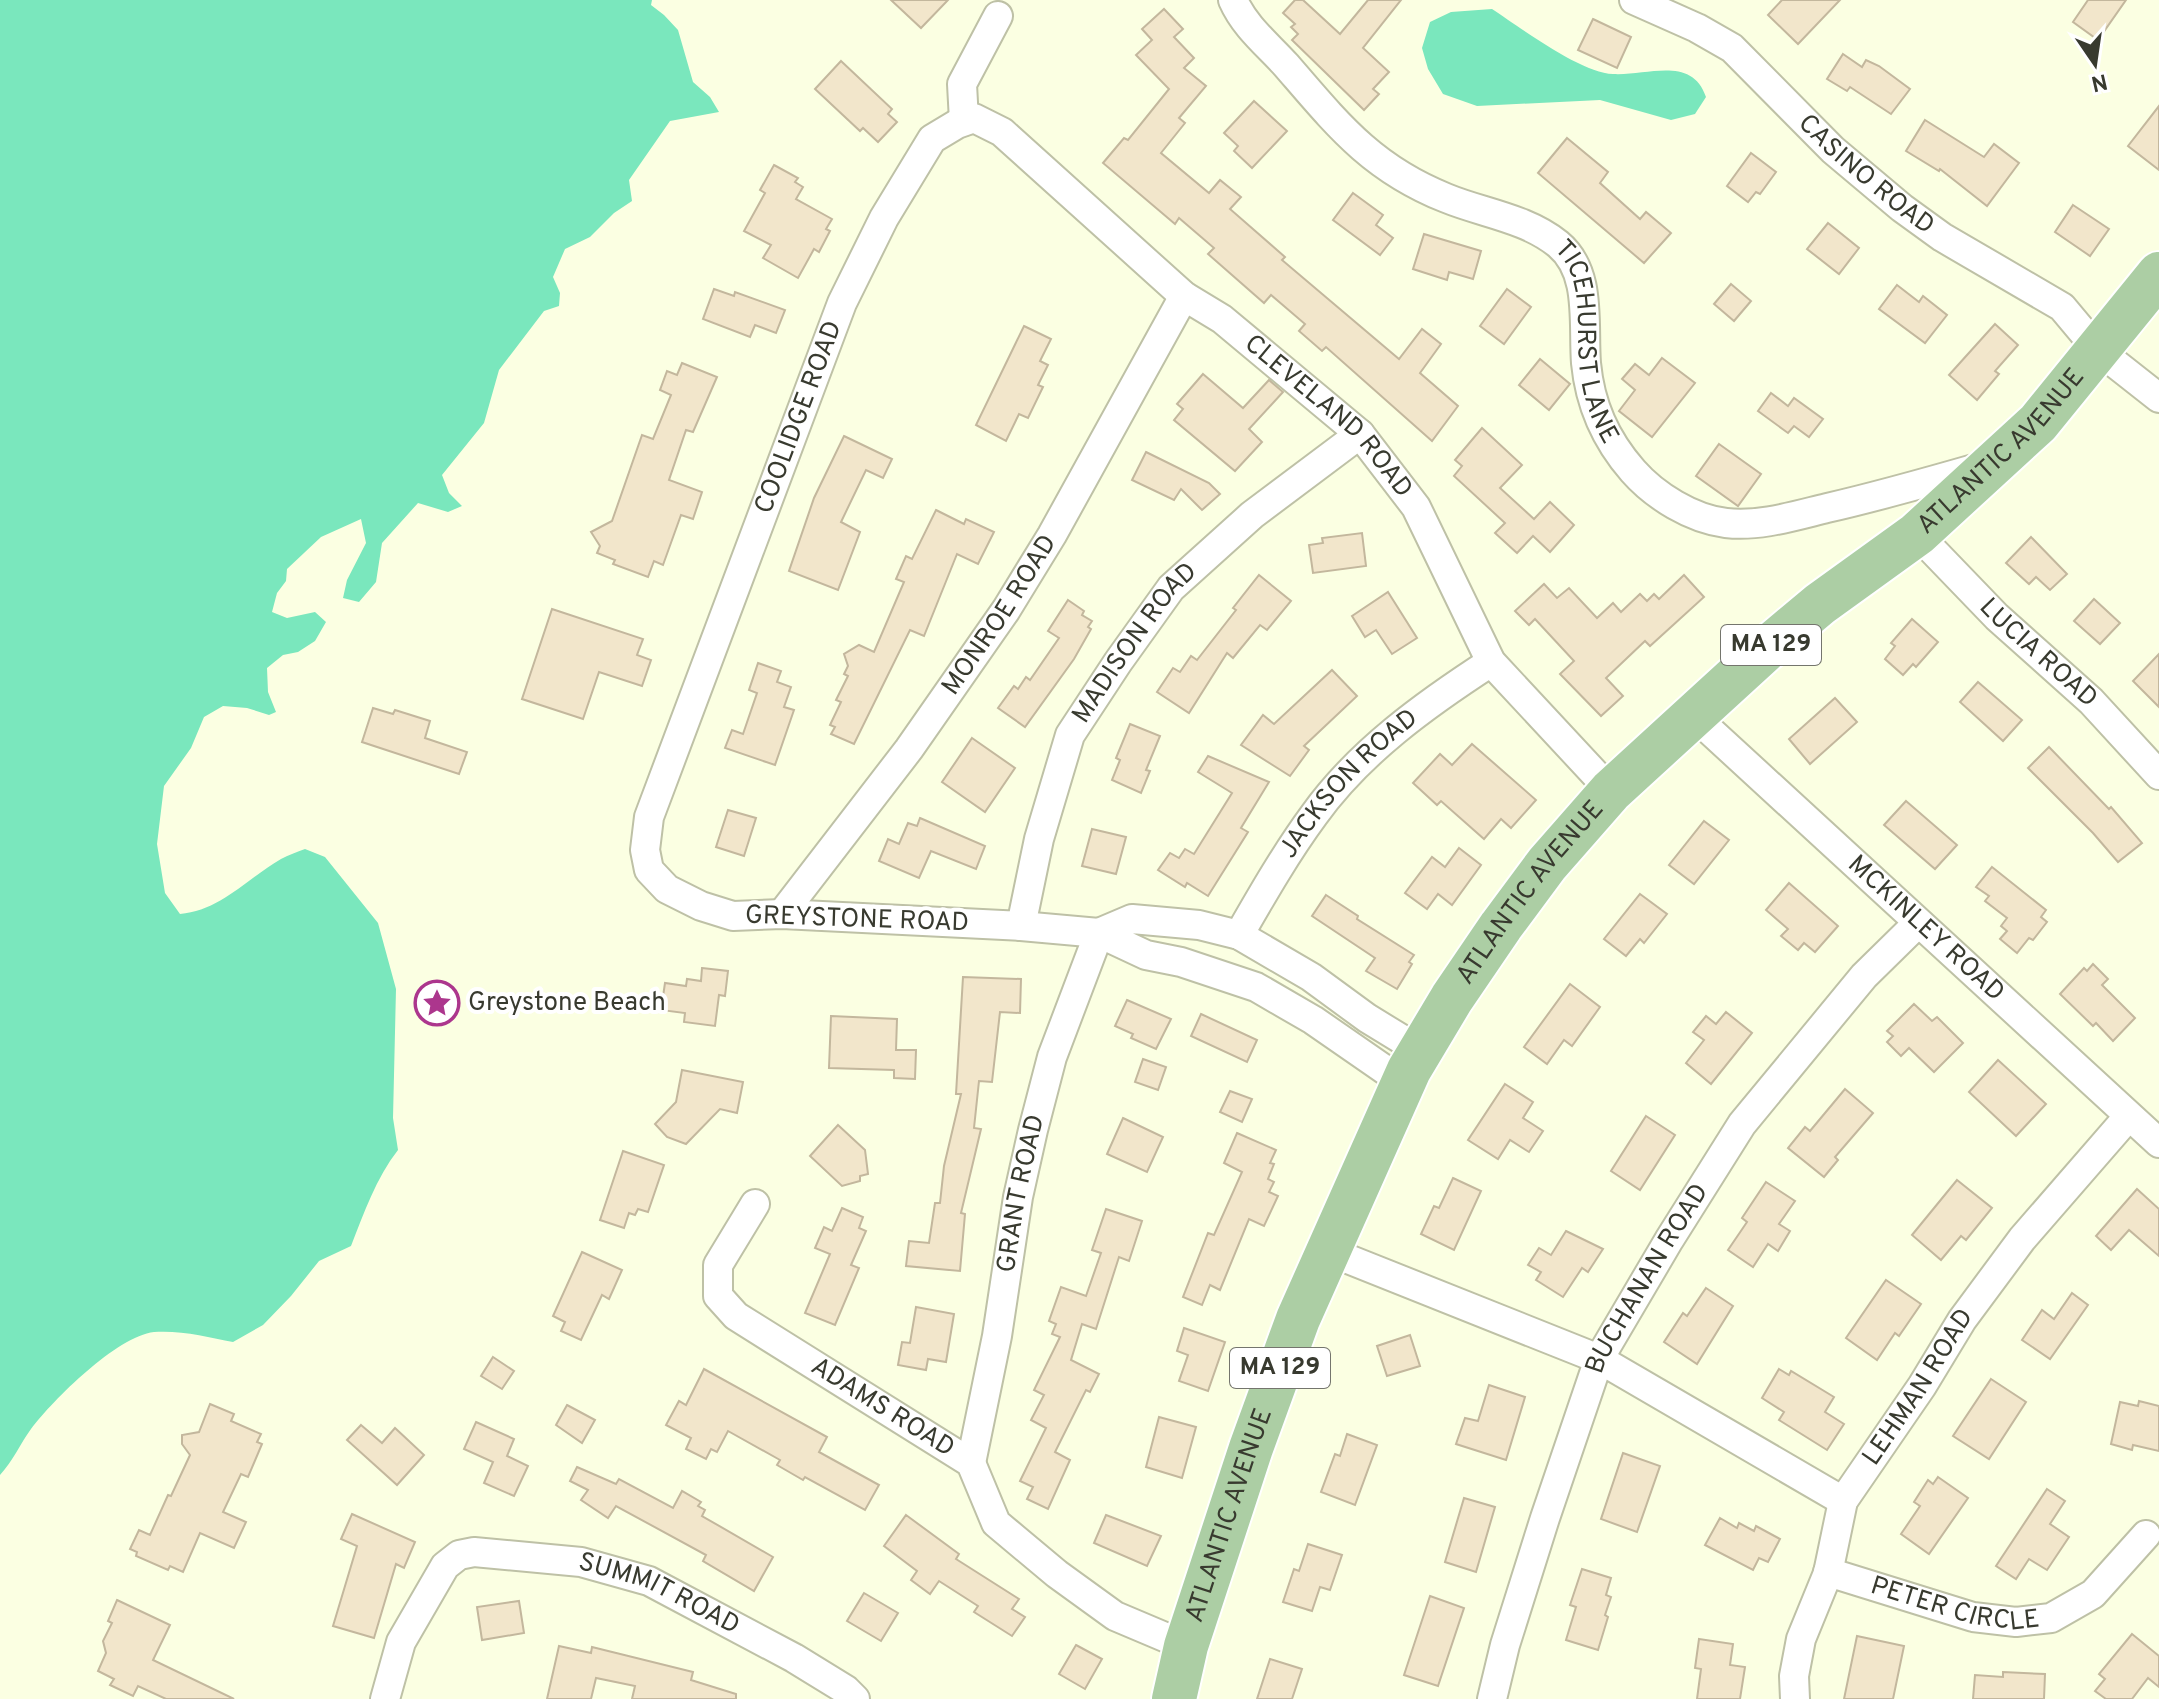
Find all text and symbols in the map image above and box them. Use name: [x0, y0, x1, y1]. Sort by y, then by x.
north arrow: [2055, 24, 2135, 104]
text: N: [2088, 66, 2110, 96]
street label: CASINO ROAD: [1791, 107, 1941, 242]
street label: TICEHURST LANE: [1547, 233, 1626, 450]
street label: COOLIDGE ROAD: [748, 316, 850, 518]
street label: CLEVELAND ROAD: [1237, 328, 1419, 505]
street label: ATLANTIC AVENUE: [1910, 362, 2092, 542]
street label: MONROE ROAD: [935, 529, 1065, 702]
street label: MADISON ROAD: [1065, 556, 1204, 730]
street label: LUCIA ROAD: [1972, 592, 2104, 715]
road number: MA 129: [1721, 625, 1821, 665]
street label: JACKSON ROAD: [1272, 702, 1425, 865]
street label: ATLANTIC AVENUE: [1449, 794, 1611, 991]
street label: MCKINLEY ROAD: [1840, 848, 2011, 1009]
street label: GREYSTONE ROAD: [744, 900, 970, 940]
place icon: Greystone Beach: [413, 979, 461, 1027]
place label: Greystone Beach: [468, 987, 666, 1020]
street label: GRANT ROAD: [990, 1111, 1053, 1275]
street label: BUCHANAN ROAD: [1579, 1178, 1717, 1378]
street label: LEHMAN ROAD: [1856, 1302, 1981, 1472]
road number: MA 129: [1230, 1348, 1330, 1388]
street label: ADAMS ROAD: [804, 1350, 960, 1465]
street label: ATLANTIC AVENUE: [1178, 1404, 1281, 1627]
street label: SUMMIT ROAD: [575, 1546, 745, 1643]
street label: PETER CIRCLE: [1866, 1570, 2041, 1639]

